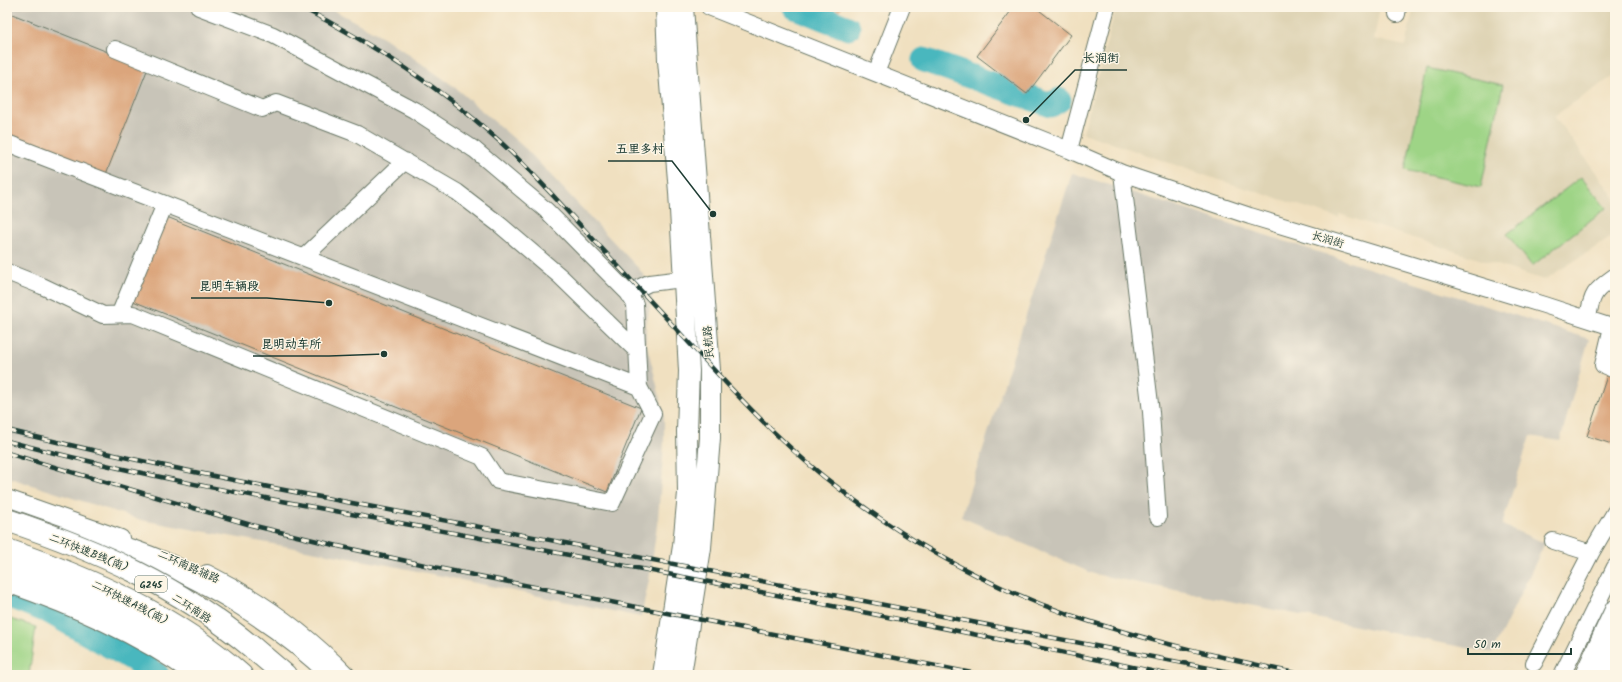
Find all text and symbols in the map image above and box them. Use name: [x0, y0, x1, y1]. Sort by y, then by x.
callout: 长润街: [1075, 46, 1127, 70]
text: 长润街: [1083, 49, 1119, 68]
callout: 五里多村: [608, 137, 672, 161]
text: 五里多村: [616, 140, 664, 159]
street label: 长润街: [1309, 227, 1347, 254]
callout: 昆明车辆段: [191, 274, 267, 298]
text: 昆明车辆段: [199, 277, 259, 296]
street label: 民航路: [699, 325, 719, 359]
callout: 昆明动车所: [253, 332, 329, 356]
text: 昆明动车所: [261, 335, 322, 354]
street label: 二环快速B线(南): [46, 529, 131, 577]
street label: 二环南路辅路: [155, 545, 222, 589]
street label: 二环快速A线(南): [88, 576, 171, 630]
road number: G245: [135, 576, 167, 592]
street label: 二环南路: [168, 589, 215, 628]
scale bar: [1468, 630, 1571, 656]
text: 50 m: [1474, 635, 1501, 654]

